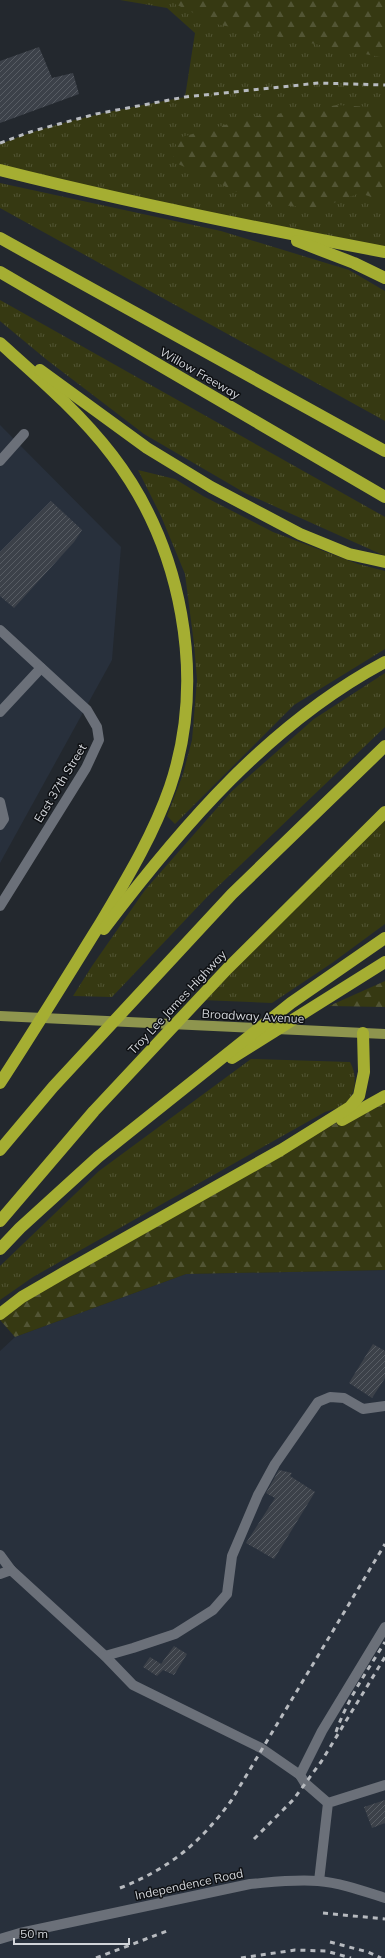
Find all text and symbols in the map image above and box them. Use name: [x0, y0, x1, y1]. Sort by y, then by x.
street label: Willow Freeway: [157, 344, 243, 402]
street label: East 37th Street: [31, 741, 89, 825]
street label: Troy Lee James Highway: [125, 946, 230, 1057]
street label: Broadway Avenue: [201, 1006, 305, 1026]
street label: Independence Road: [133, 1865, 245, 1903]
scale bar: [14, 1920, 129, 1946]
text: 50 m: [20, 1926, 48, 1941]

